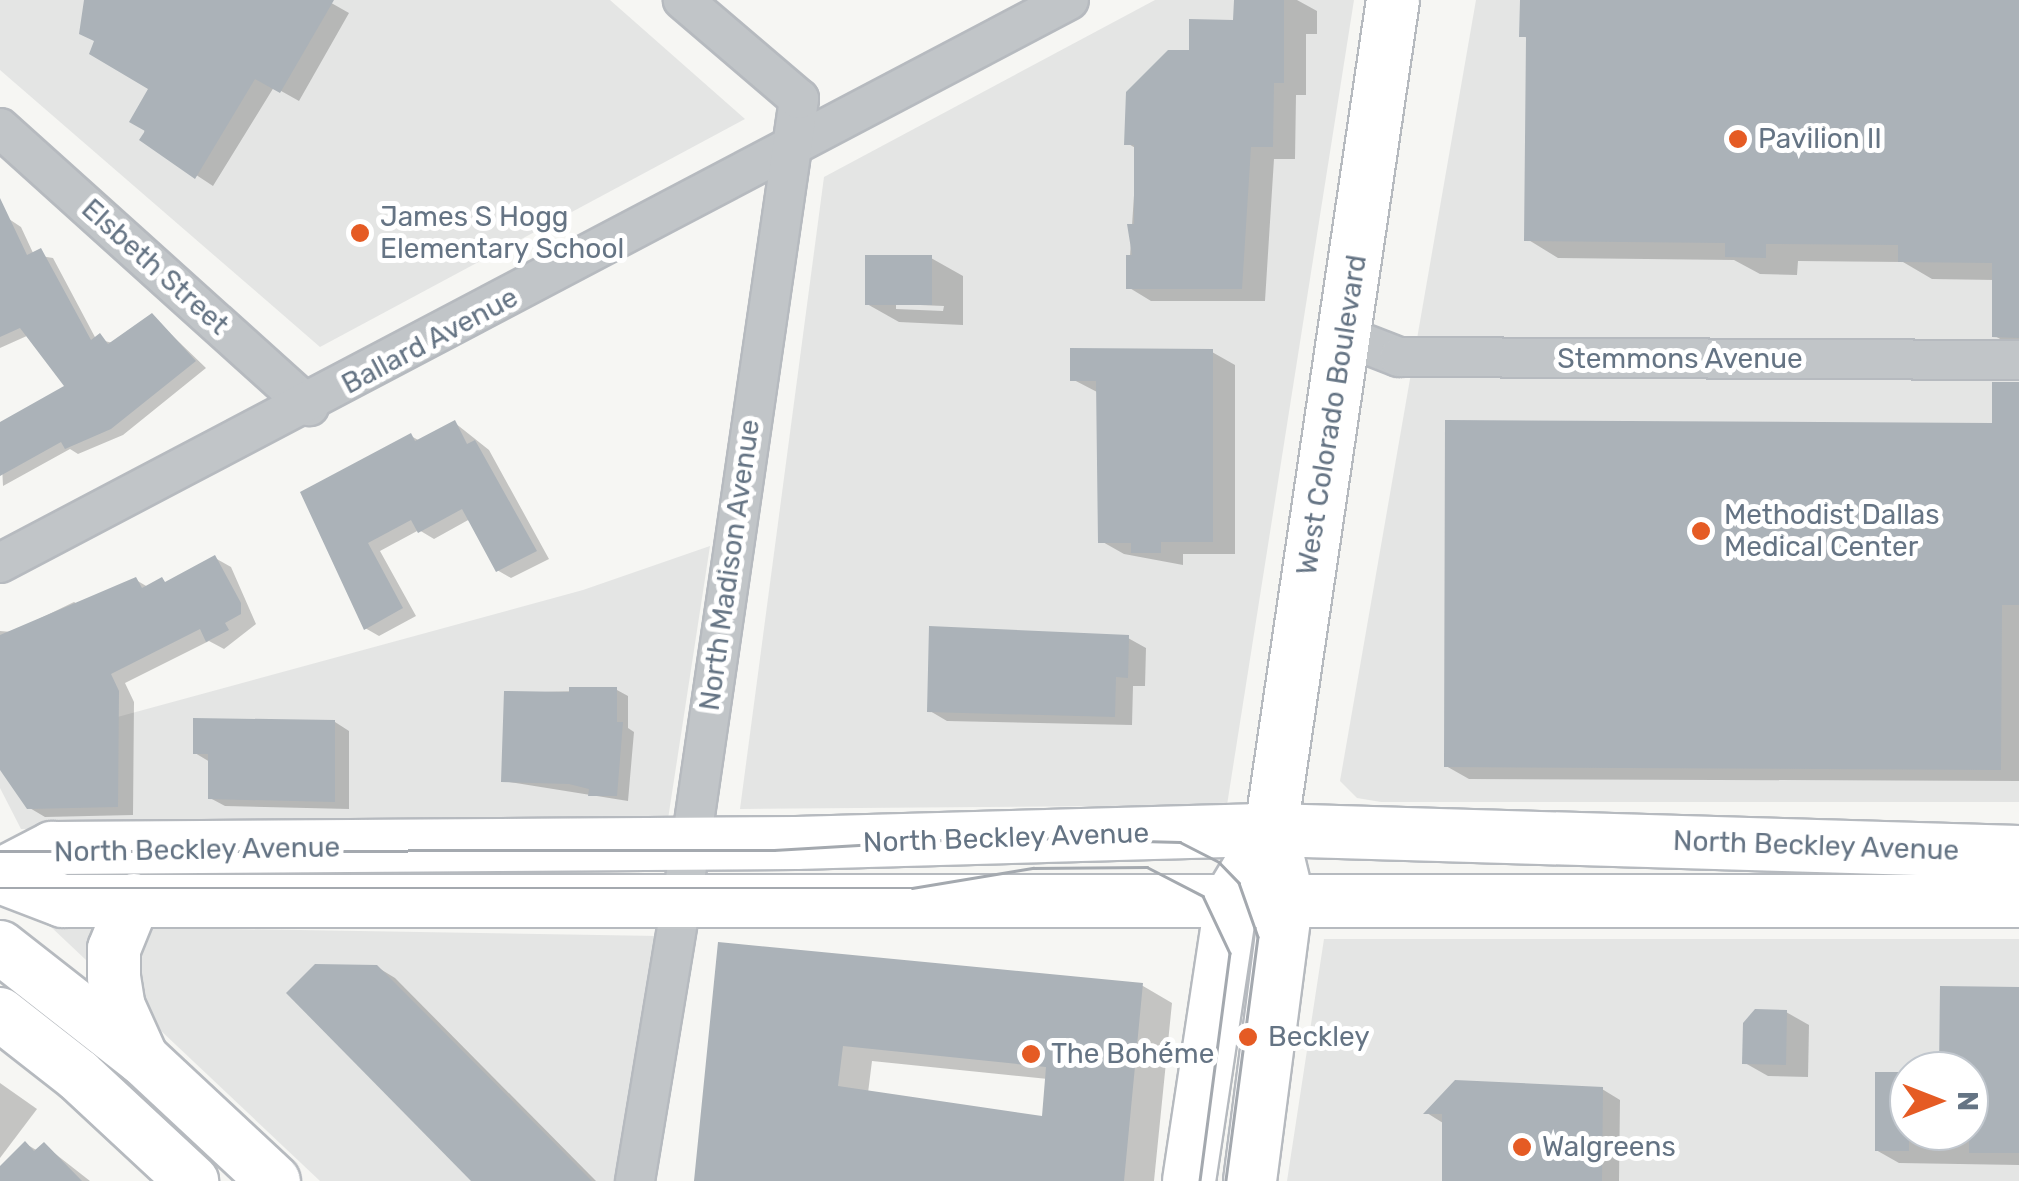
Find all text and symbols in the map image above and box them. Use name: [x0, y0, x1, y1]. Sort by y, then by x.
place label: Pavilion II: [1758, 122, 1882, 156]
marker: Pavilion II: [1727, 128, 1749, 150]
street label: Elsbeth Street: [75, 192, 235, 342]
place label: James S Hogg Elementary School: [380, 200, 625, 266]
marker: James S Hogg Elementary School: [349, 222, 371, 244]
street label: West Colorado Boulevard: [1290, 253, 1374, 577]
street label: Ballard Avenue: [336, 280, 524, 402]
street label: Stemmons Avenue: [1557, 342, 1803, 376]
street label: North Madison Avenue: [693, 417, 767, 713]
place label: Methodist Dallas Medical Center: [1724, 498, 1939, 564]
marker: Methodist Dallas Medical Center: [1688, 518, 1714, 544]
street label: North Beckley Avenue: [862, 816, 1150, 860]
street label: North Beckley Avenue: [1672, 824, 1960, 868]
street label: North Beckley Avenue: [53, 831, 341, 869]
place label: Beckley: [1268, 1020, 1370, 1054]
marker: Beckley: [1237, 1026, 1259, 1048]
place label: The Bohéme: [1051, 1037, 1214, 1071]
marker: The Bohéme: [1020, 1043, 1042, 1065]
north arrow: [1889, 1051, 1989, 1151]
text: N: [1951, 1091, 1984, 1111]
place label: Walgreens: [1542, 1130, 1676, 1164]
marker: Walgreens: [1511, 1136, 1533, 1158]

